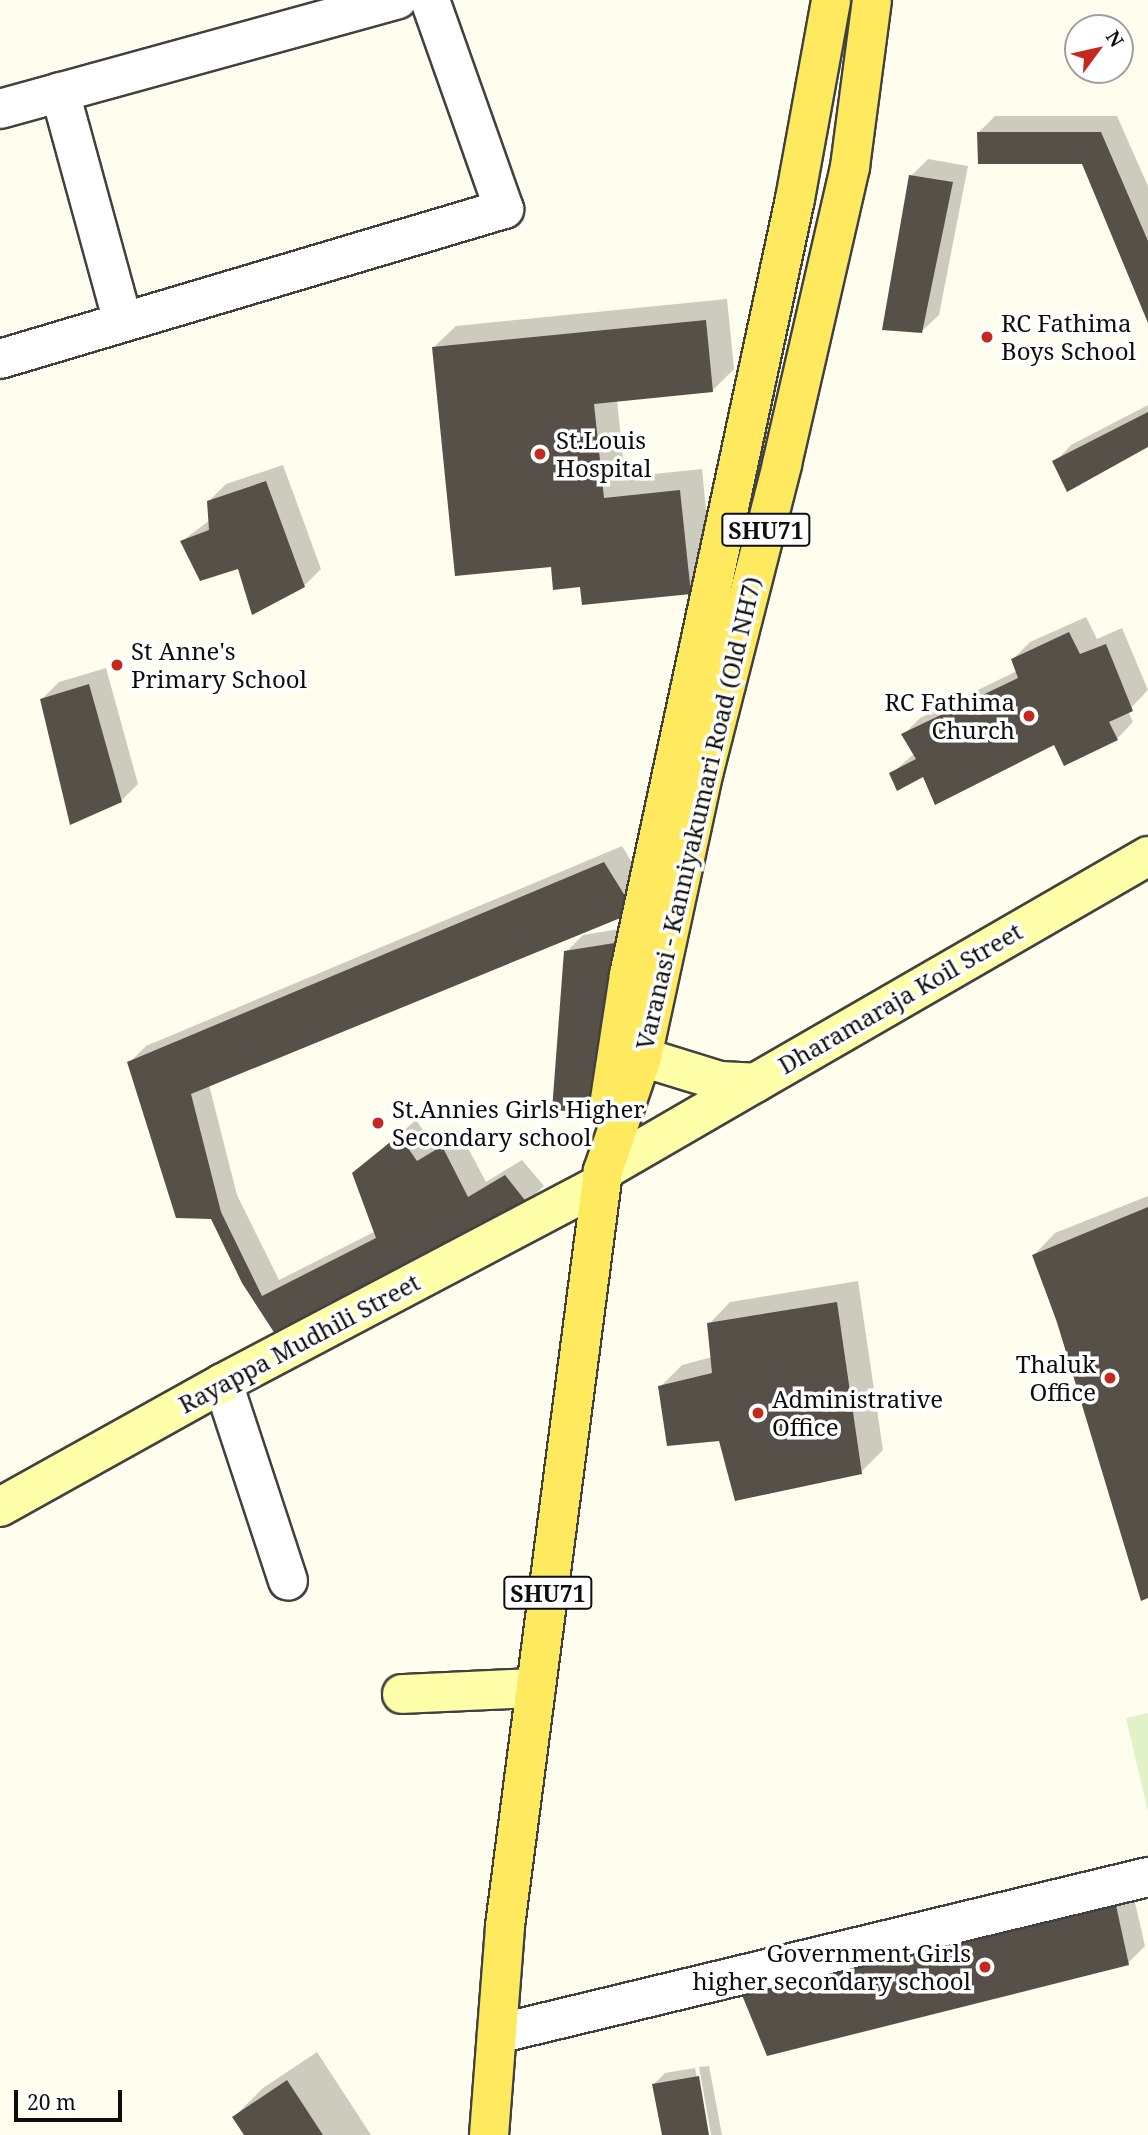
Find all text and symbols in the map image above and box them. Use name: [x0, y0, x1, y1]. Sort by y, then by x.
north arrow: [1064, 14, 1134, 84]
text: N: [1100, 25, 1130, 52]
place label: RC Fathima Boys School: [1001, 309, 1136, 365]
marker: RC Fathima Boys School: [979, 329, 995, 345]
place label: St.Louis Hospital: [556, 426, 652, 482]
marker: St.Louis Hospital: [530, 444, 550, 464]
road number: SHU71: [720, 510, 812, 550]
street label: Varanasi - Kanniyakumari Road (Old NH7): [629, 574, 767, 1052]
place label: St Anne's Primary School: [131, 637, 307, 693]
marker: St Anne's Primary School: [109, 657, 125, 673]
place label: RC Fathima Church: [884, 688, 1015, 744]
marker: RC Fathima Church: [1021, 708, 1037, 724]
street label: Dharamaraja Koil Street: [773, 916, 1027, 1080]
place label: St.Annies Girls Higher Secondary school: [392, 1095, 645, 1151]
marker: St.Annies Girls Higher Secondary school: [370, 1115, 386, 1131]
street label: Rayappa Mudhili Street: [174, 1267, 424, 1419]
place label: Thaluk Office: [1016, 1350, 1096, 1406]
marker: Thaluk Office: [1102, 1370, 1118, 1386]
place label: Administrative Office: [772, 1385, 943, 1441]
marker: Administrative Office: [750, 1405, 766, 1421]
road number: SHU71: [503, 1574, 594, 1612]
place label: Government Girls higher secondary school: [692, 1939, 971, 1995]
marker: Government Girls higher secondary school: [977, 1959, 993, 1975]
scale bar: [18, 2076, 126, 2120]
text: 20 m: [27, 2088, 76, 2116]

